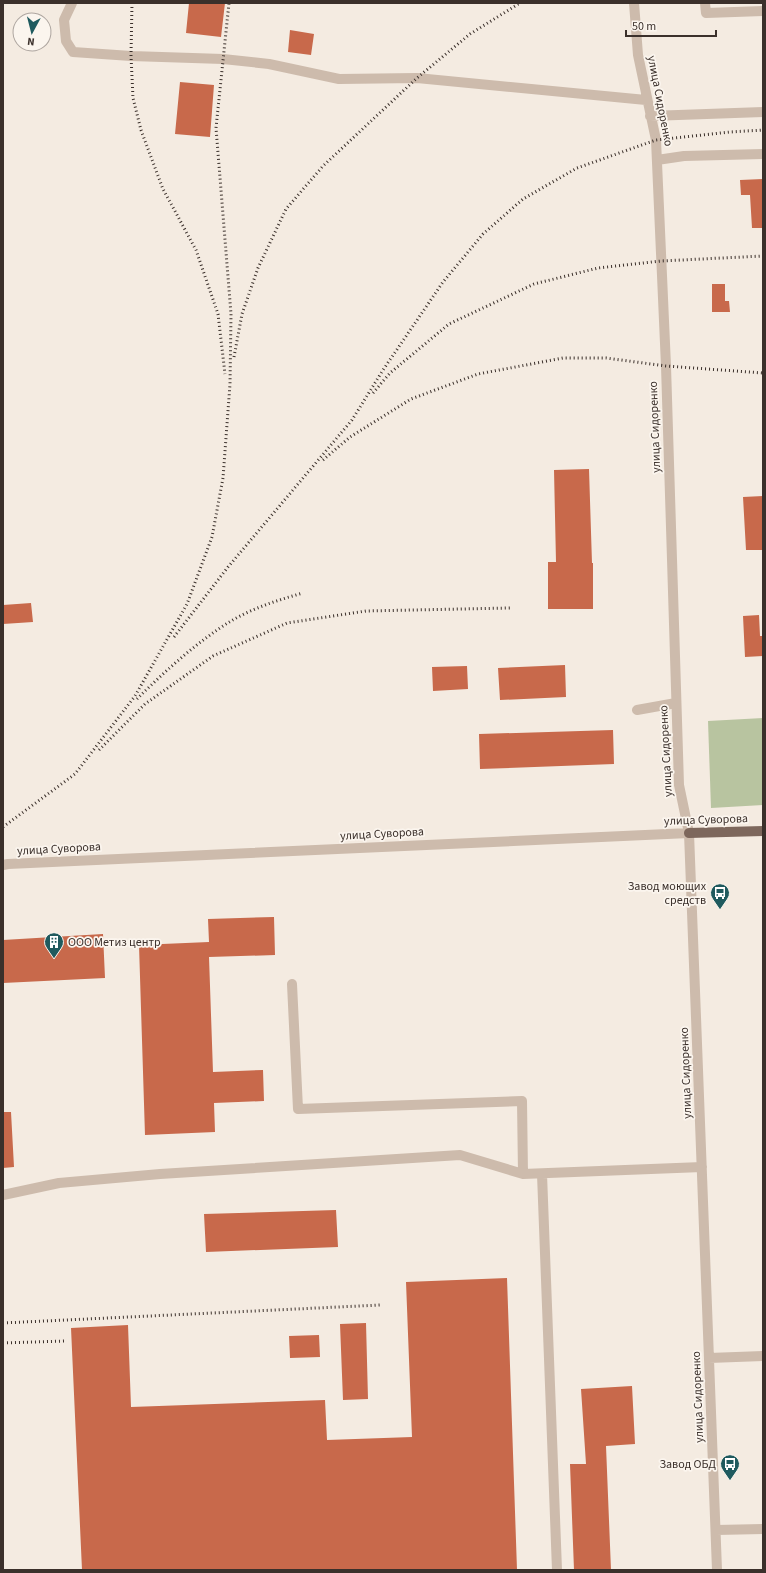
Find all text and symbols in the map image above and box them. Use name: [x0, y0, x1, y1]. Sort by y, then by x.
north arrow: [12, 12, 52, 52]
scale bar: [626, 12, 716, 38]
text: 50 m: [632, 18, 656, 35]
text: N: [26, 34, 35, 49]
street label: улица Сидоренко: [643, 54, 677, 148]
street label: улица Сидоренко: [645, 381, 665, 473]
street label: улица Сидоренко: [655, 705, 677, 797]
street label: улица Суворова: [664, 810, 748, 830]
street label: улица Суворова: [340, 823, 424, 845]
street label: улица Суворова: [17, 838, 101, 860]
place label: Завод моющих средств: [628, 878, 707, 909]
bus stop icon: Завод моющих средств: [709, 882, 731, 910]
building icon: ООО Метиз центр: [43, 931, 65, 959]
place label: ООО Метиз центр: [68, 934, 161, 951]
street label: улица Сидоренко: [676, 1027, 696, 1119]
street label: улица Сидоренко: [688, 1351, 708, 1443]
bus stop icon: Завод ОБД: [719, 1453, 741, 1481]
place label: Завод ОБД: [659, 1456, 716, 1473]

